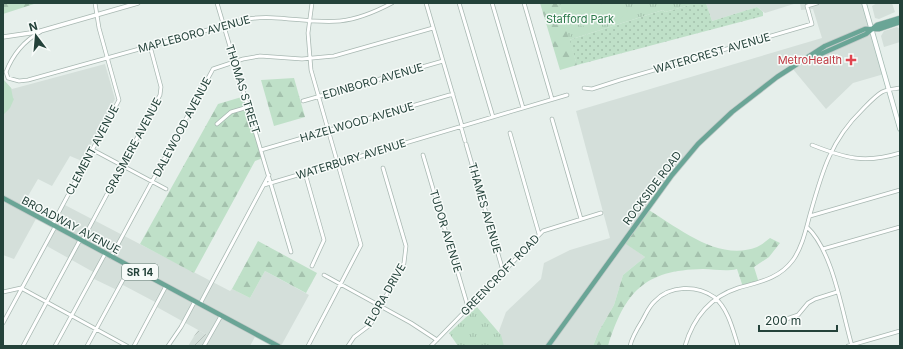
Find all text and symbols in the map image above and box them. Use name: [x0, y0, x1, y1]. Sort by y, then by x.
street label: MAPLEBORO AVENUE: [136, 12, 252, 56]
park label: Stafford Park: [546, 12, 614, 26]
north arrow: [16, 16, 56, 56]
text: N: [27, 19, 39, 34]
street label: WATERCREST AVENUE: [652, 30, 772, 76]
street label: THOMAS STREET: [223, 43, 263, 135]
place label: MetroHealth: [778, 53, 842, 67]
marker: MetroHealth: [845, 54, 857, 66]
street label: EDINBORO AVENUE: [321, 60, 425, 102]
street label: DALEWOOD AVENUE: [150, 75, 214, 179]
street label: GRASMERE AVENUE: [102, 95, 164, 197]
street label: HAZELWOOD AVENUE: [298, 99, 416, 145]
street label: CLEMENT AVENUE: [62, 103, 122, 197]
street label: WATERBURY AVENUE: [294, 136, 408, 182]
street label: ROCKSIDE ROAD: [620, 148, 684, 228]
street label: THAMES AVENUE: [465, 161, 505, 255]
street label: TUDOR AVENUE: [427, 188, 465, 274]
street label: BROADWAY AVENUE: [19, 193, 123, 257]
street label: GREENCROFT ROAD: [458, 231, 542, 319]
street label: FLORA DRIVE: [361, 261, 409, 329]
road number: SR 14: [122, 264, 158, 280]
scale bar: [759, 307, 837, 333]
text: 200 m: [765, 313, 801, 328]

